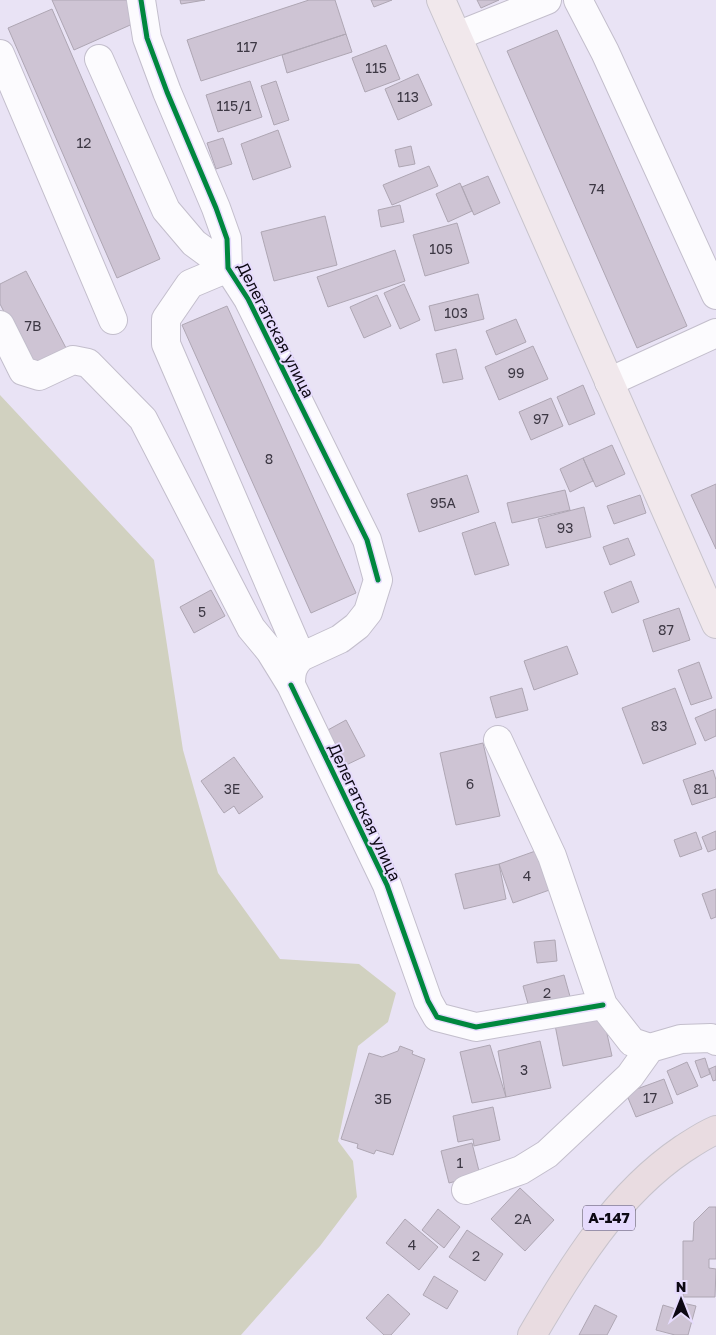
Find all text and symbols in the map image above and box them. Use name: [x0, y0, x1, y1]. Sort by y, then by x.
house number: 117: [237, 38, 258, 55]
house number: 115: [365, 59, 387, 76]
house number: 113: [397, 88, 419, 105]
house number: 115/1: [216, 97, 252, 114]
house number: 12: [77, 134, 91, 151]
house number: 74: [589, 180, 605, 197]
house number: 105: [429, 240, 453, 257]
street label: Делегатская улица: [233, 259, 319, 401]
house number: 103: [444, 304, 468, 321]
house number: 7В: [25, 317, 41, 334]
house number: 99: [508, 364, 524, 381]
house number: 97: [533, 410, 549, 427]
house number: 8: [265, 450, 273, 467]
house number: 95А: [430, 494, 457, 511]
house number: 93: [557, 519, 573, 536]
house number: 5: [198, 603, 206, 620]
house number: 87: [658, 621, 674, 638]
house number: 83: [651, 717, 667, 734]
street label: Делегатская улица: [324, 740, 406, 884]
house number: 6: [466, 775, 474, 792]
house number: 3Е: [224, 780, 240, 797]
house number: 81: [693, 780, 709, 797]
house number: 4: [523, 867, 531, 884]
house number: 2: [543, 984, 551, 1001]
house number: 3: [520, 1061, 528, 1078]
house number: 17: [643, 1089, 657, 1106]
house number: 3Б: [374, 1090, 392, 1107]
house number: 1: [457, 1154, 464, 1171]
road number: А-147: [583, 1206, 635, 1230]
house number: 2А: [514, 1210, 532, 1227]
house number: 4: [408, 1236, 416, 1253]
house number: 2: [472, 1247, 480, 1264]
north arrow: [656, 1275, 706, 1325]
text: N: [676, 1278, 686, 1295]

